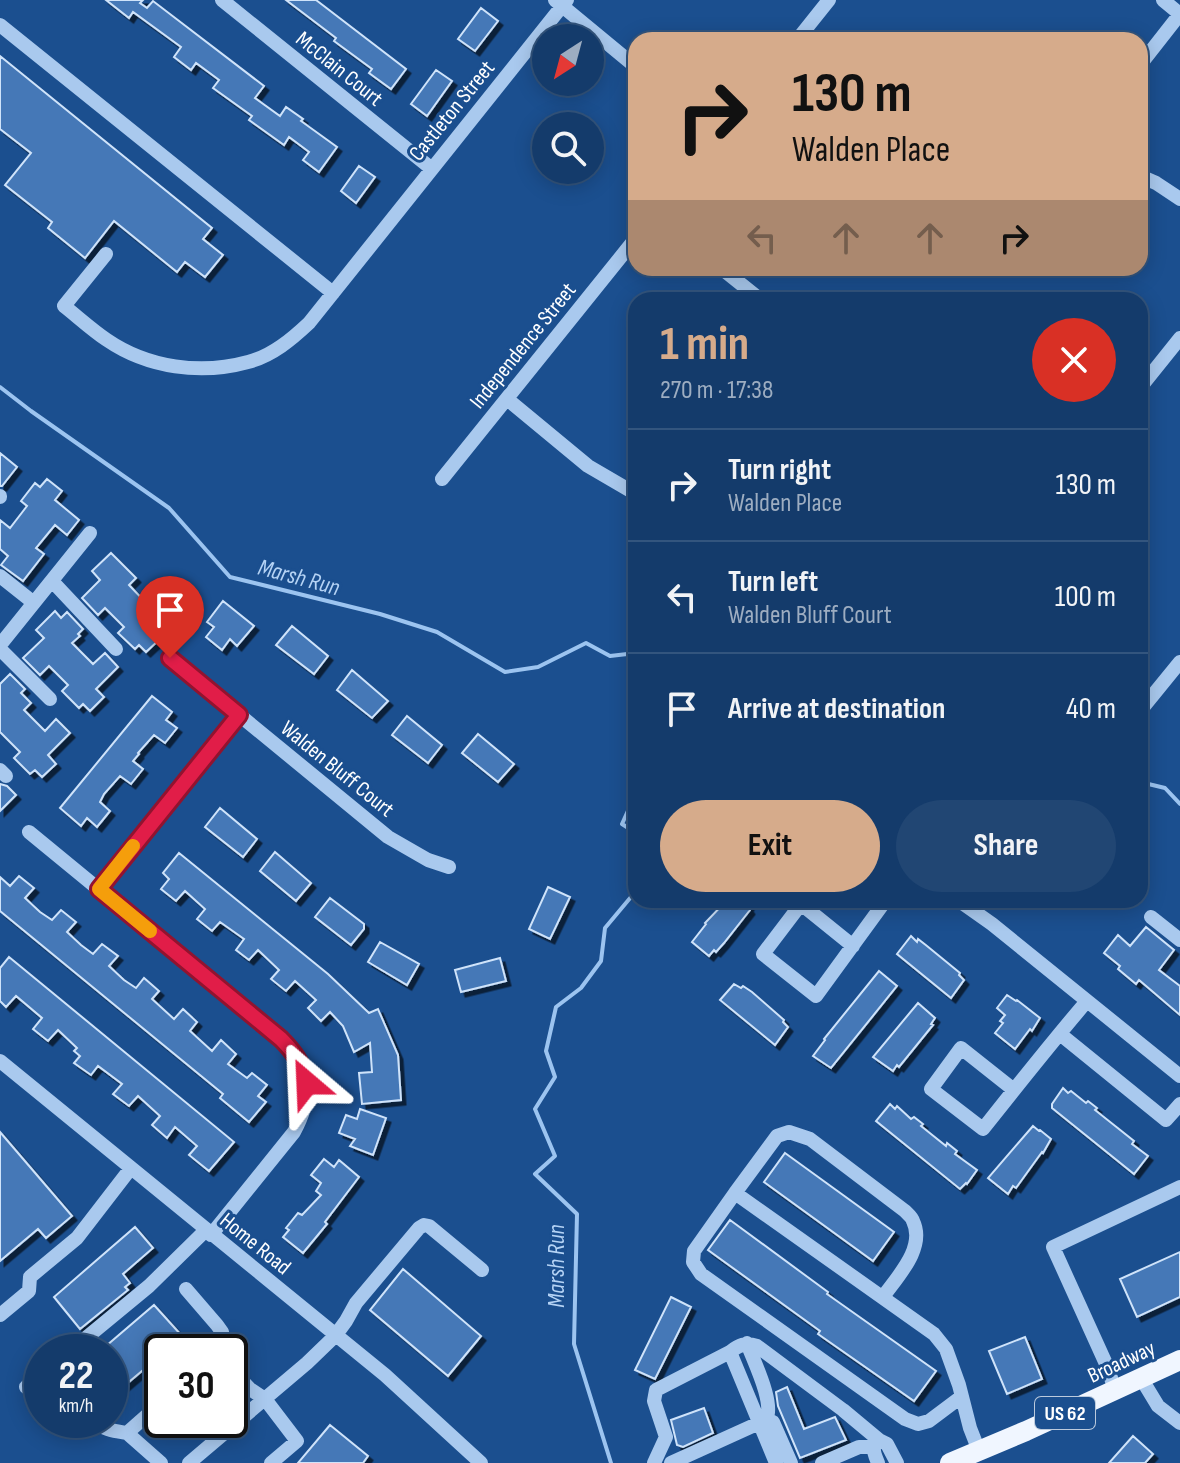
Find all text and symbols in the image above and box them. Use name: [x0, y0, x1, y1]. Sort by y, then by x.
north arrow: [532, 24, 604, 96]
map controls: [532, 24, 604, 184]
street label: McClain Court: [290, 26, 388, 113]
street label: Castleton Street: [404, 55, 501, 167]
text: 130 m: [792, 61, 912, 128]
icon: right: [660, 64, 764, 168]
button: search: [532, 112, 604, 184]
text: Walden Place: [792, 129, 950, 172]
icon: left: [740, 216, 784, 260]
icon: ahead: [824, 216, 868, 260]
icon: ahead: [908, 216, 952, 260]
icon: right: [992, 216, 1036, 260]
street label: Independence Street: [464, 277, 582, 414]
text: 1 min: [660, 316, 749, 373]
button: close: [1032, 318, 1116, 402]
text: 270 m · 17:38: [660, 375, 773, 406]
text: Turn right: [728, 452, 831, 488]
icon: right: [660, 463, 704, 507]
text: 130 m: [1056, 467, 1116, 503]
text: Walden Place: [728, 488, 842, 519]
water label: Marsh Run: [255, 553, 343, 602]
text: Turn left: [728, 564, 818, 600]
icon: left: [660, 575, 704, 619]
pin: [136, 576, 204, 658]
text: 100 m: [1055, 579, 1116, 615]
icon: arrive: [148, 588, 192, 632]
text: Walden Bluff Court: [728, 600, 892, 631]
icon: arrive: [660, 687, 704, 731]
text: Arrive at destination: [728, 691, 945, 727]
text: 40 m: [1066, 691, 1116, 727]
street label: Walden Bluff Court: [275, 715, 400, 823]
button: Exit: [660, 800, 880, 892]
button: Share: [896, 800, 1116, 892]
position arrow: [265, 1041, 349, 1125]
street label: Home Road: [214, 1207, 296, 1281]
water label: Marsh Run: [542, 1224, 571, 1308]
speed limit sign: 30: [144, 1334, 248, 1438]
street label: Broadway: [1084, 1335, 1160, 1390]
text: 22: [58, 1352, 94, 1400]
text: km/h: [59, 1394, 93, 1418]
road number: US 62: [1035, 1397, 1095, 1429]

